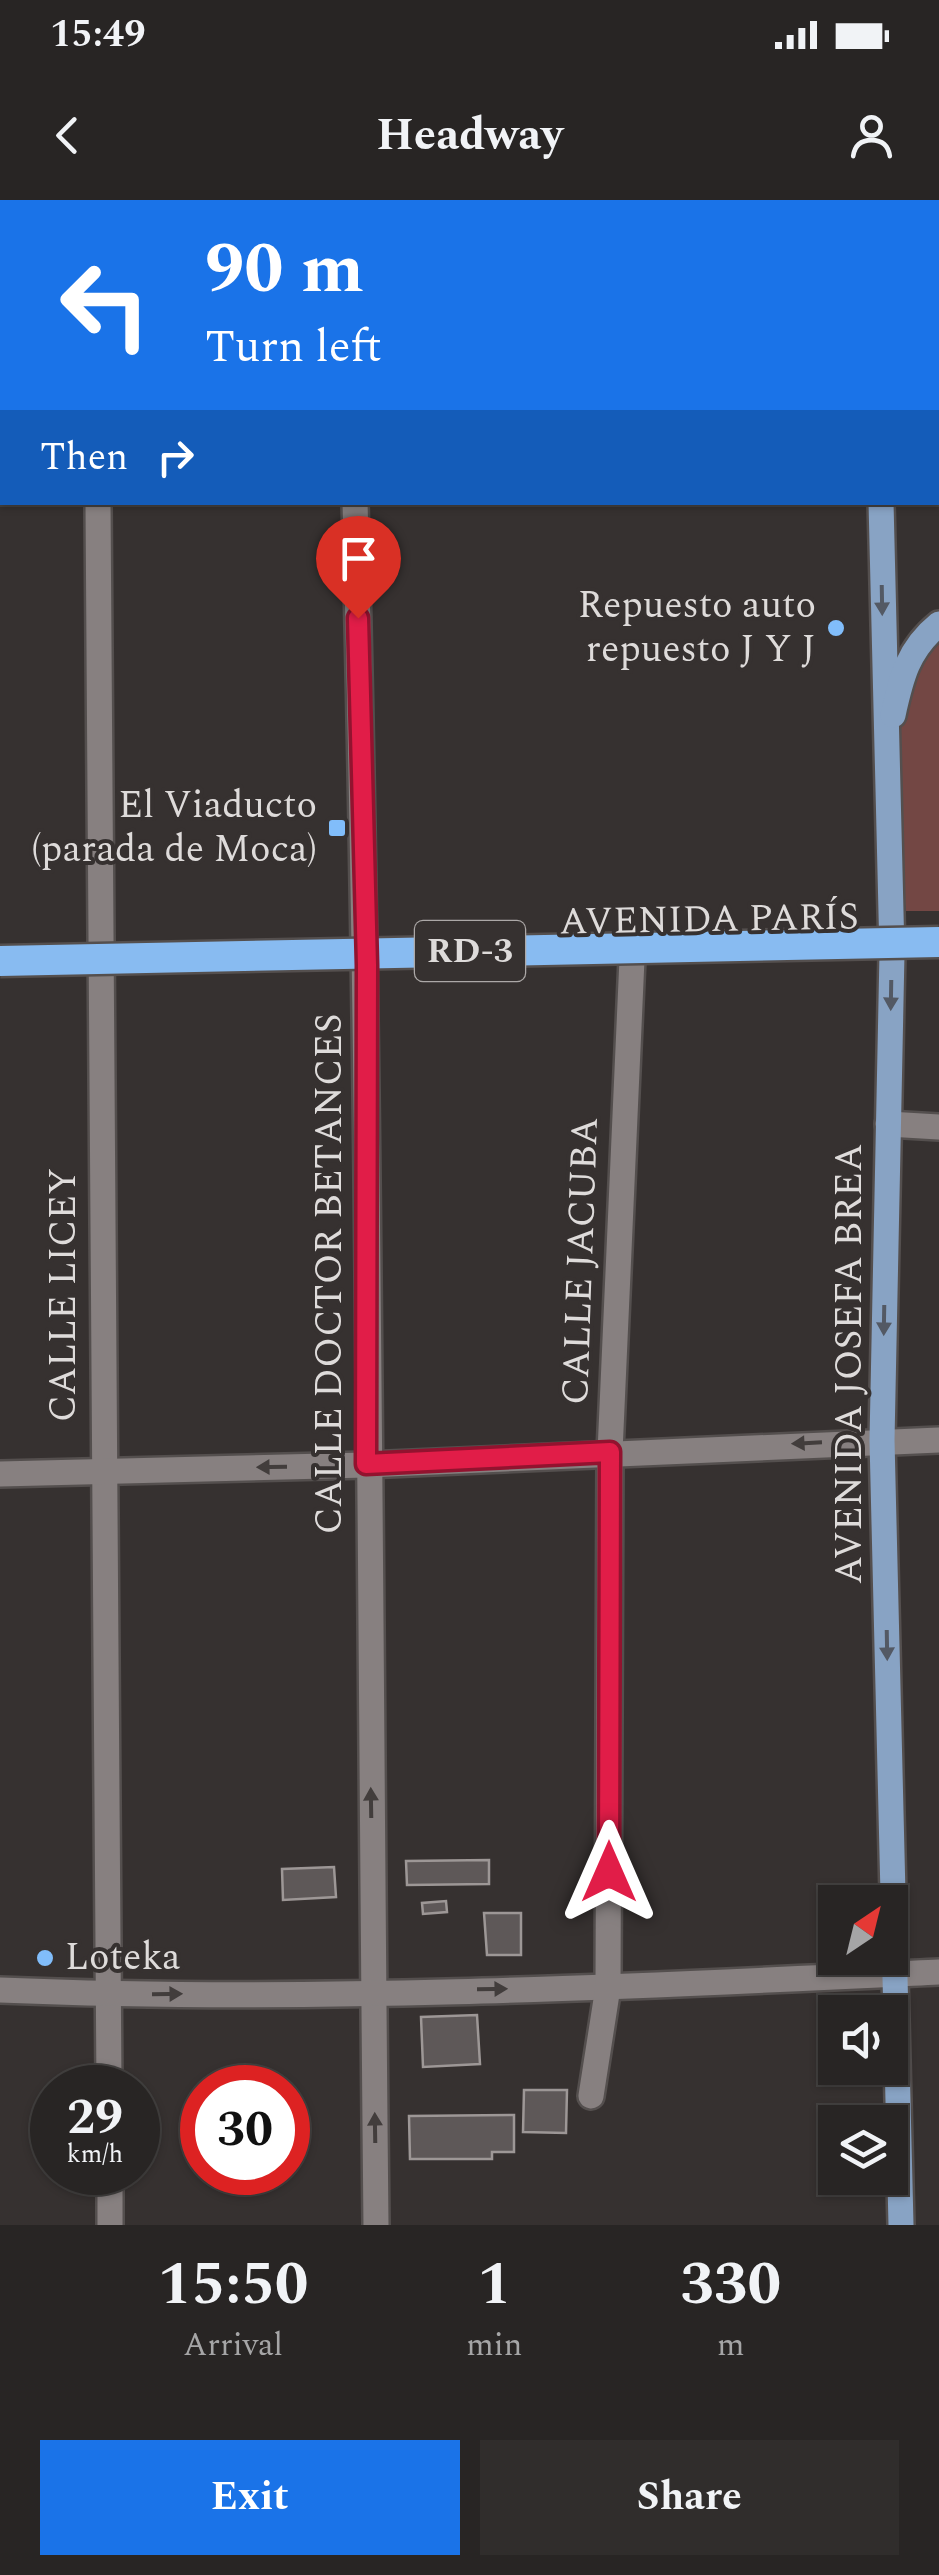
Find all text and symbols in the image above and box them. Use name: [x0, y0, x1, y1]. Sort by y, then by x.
text: 15:49: [50, 6, 145, 64]
text: Headway: [376, 101, 563, 170]
icon: back: [40, 108, 95, 163]
icon: person: [844, 108, 899, 163]
text: 90 m: [205, 217, 364, 323]
icon: left: [40, 240, 170, 370]
text: Turn left: [205, 313, 382, 382]
text: Then: [40, 429, 128, 487]
icon: right: [148, 430, 203, 485]
pin: [316, 516, 401, 619]
icon: arrive: [331, 531, 386, 586]
place label: Repuesto auto repuesto J Y J: [578, 577, 816, 679]
one-way arrow: [874, 584, 890, 616]
marker: Repuesto auto repuesto J Y J: [825, 617, 847, 639]
place label: El Viaducto (parada de Moca): [31, 777, 317, 879]
marker: El Viaducto (parada de Moca): [326, 817, 348, 839]
street label: AVENIDA PARÍS: [559, 888, 859, 952]
road number: RD-3: [415, 921, 525, 981]
one-way arrow: [883, 979, 899, 1011]
street label: CALLE DOCTOR BETANCES: [301, 1013, 359, 1535]
street label: CALLE JACUBA: [547, 1116, 615, 1406]
street label: AVENIDA JOSEFA BREA: [821, 1143, 879, 1585]
street label: CALLE LICEY: [35, 1168, 93, 1422]
one-way arrow: [876, 1304, 892, 1336]
one-way arrow: [790, 1436, 822, 1452]
one-way arrow: [256, 1459, 288, 1475]
one-way arrow: [879, 1629, 895, 1661]
one-way arrow: [362, 1786, 378, 1818]
position arrow: [557, 1820, 661, 1924]
north arrow: [818, 1885, 908, 1975]
map controls: [818, 1885, 908, 2195]
place label: Loteka: [65, 1929, 181, 1987]
marker: Loteka: [34, 1947, 56, 1969]
one-way arrow: [477, 1980, 509, 1996]
one-way arrow: [152, 1985, 184, 2001]
button: sound: [818, 1995, 908, 2085]
speed limit sign: 30: [180, 2065, 310, 2195]
text: 29: [67, 2080, 123, 2156]
button: layers: [818, 2105, 908, 2195]
one-way arrow: [367, 2111, 383, 2143]
text: km/h: [67, 2136, 123, 2174]
text: 15:50: [158, 2239, 309, 2331]
text: 1: [478, 2239, 511, 2331]
text: 330: [680, 2239, 781, 2331]
text: Arrival: [183, 2321, 283, 2370]
text: min: [466, 2321, 522, 2370]
text: m: [717, 2321, 744, 2370]
button: Exit: [40, 2440, 460, 2555]
button: Share: [480, 2440, 899, 2555]

